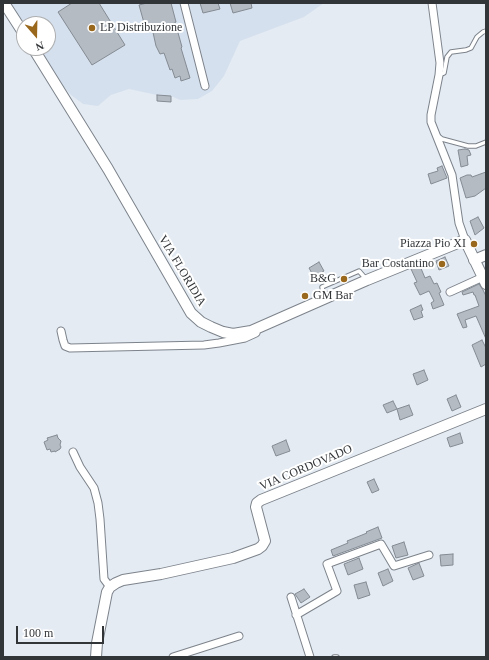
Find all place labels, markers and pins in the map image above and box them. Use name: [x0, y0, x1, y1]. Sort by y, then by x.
place label: LP Distribuzione: [100, 21, 182, 35]
marker: LP Distribuzione: [87, 23, 97, 33]
place label: Piazza Pio XI: [400, 237, 466, 251]
marker: Piazza Pio XI: [469, 239, 479, 249]
place label: Bar Costantino: [362, 257, 434, 271]
marker: Bar Costantino: [437, 259, 447, 269]
place label: B&G: [310, 272, 336, 286]
marker: B&G: [339, 274, 349, 284]
place label: GM Bar: [313, 289, 353, 303]
marker: GM Bar: [300, 291, 310, 301]

